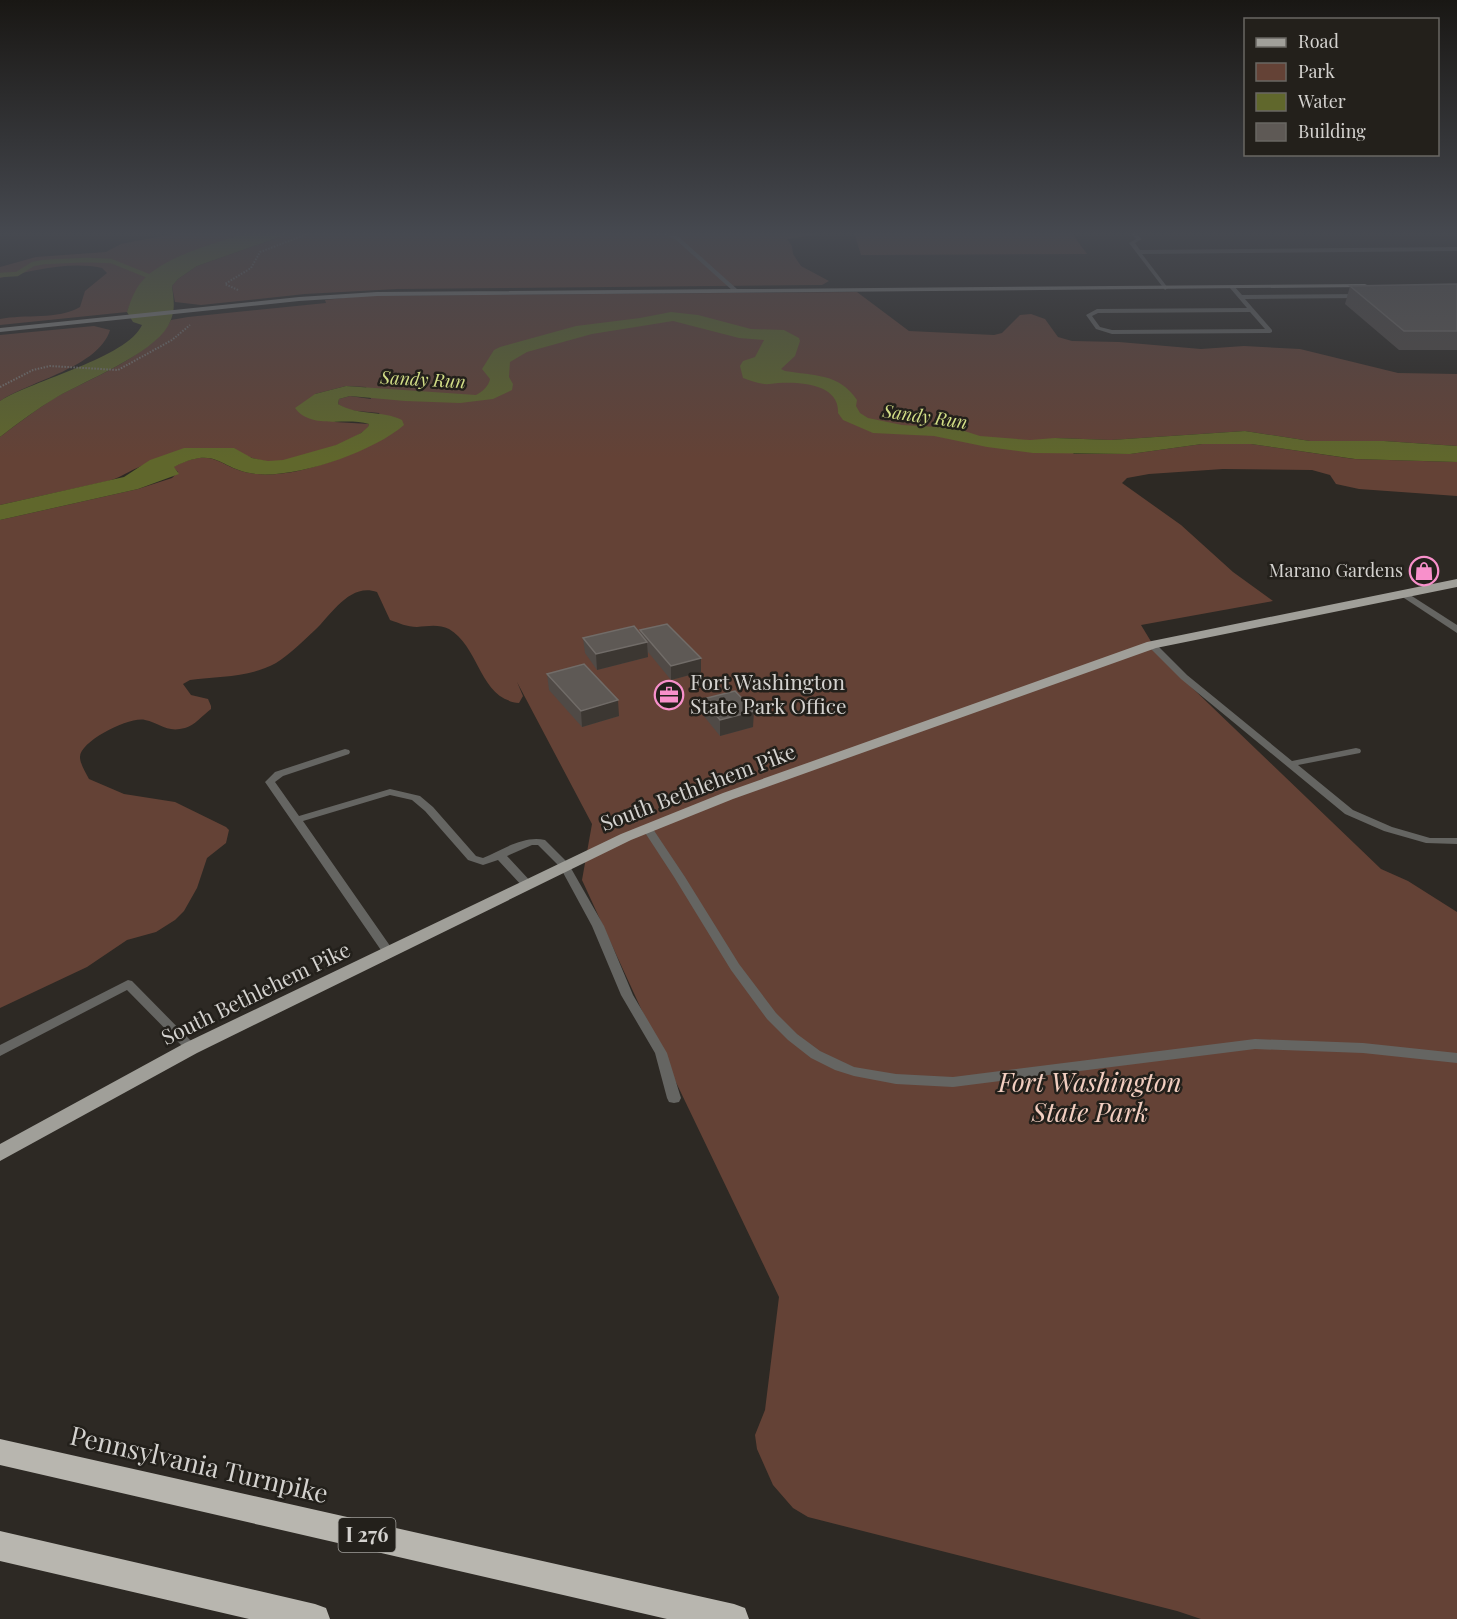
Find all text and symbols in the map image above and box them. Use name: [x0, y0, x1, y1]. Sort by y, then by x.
legend: [1244, 18, 1439, 156]
text: Road: [1298, 29, 1339, 53]
text: Park: [1298, 59, 1335, 83]
text: Water: [1297, 89, 1346, 113]
text: Building: [1298, 119, 1366, 143]
water label: Sandy Run: [379, 365, 466, 393]
water label: Sandy Run: [880, 398, 969, 434]
shop icon: Marano Gardens: [1408, 555, 1440, 587]
place label: Marano Gardens: [1269, 558, 1403, 582]
place label: Fort Washington State Park Office: [690, 667, 847, 719]
office icon: Fort Washington State Park Office: [653, 679, 685, 711]
street label: South Bethlehem Pike: [596, 736, 799, 836]
street label: South Bethlehem Pike: [156, 934, 354, 1050]
park label: Fort Washington State Park: [997, 1064, 1182, 1129]
street label: Pennsylvania Turnpike: [67, 1417, 332, 1510]
road number: I 276: [338, 1518, 395, 1552]

